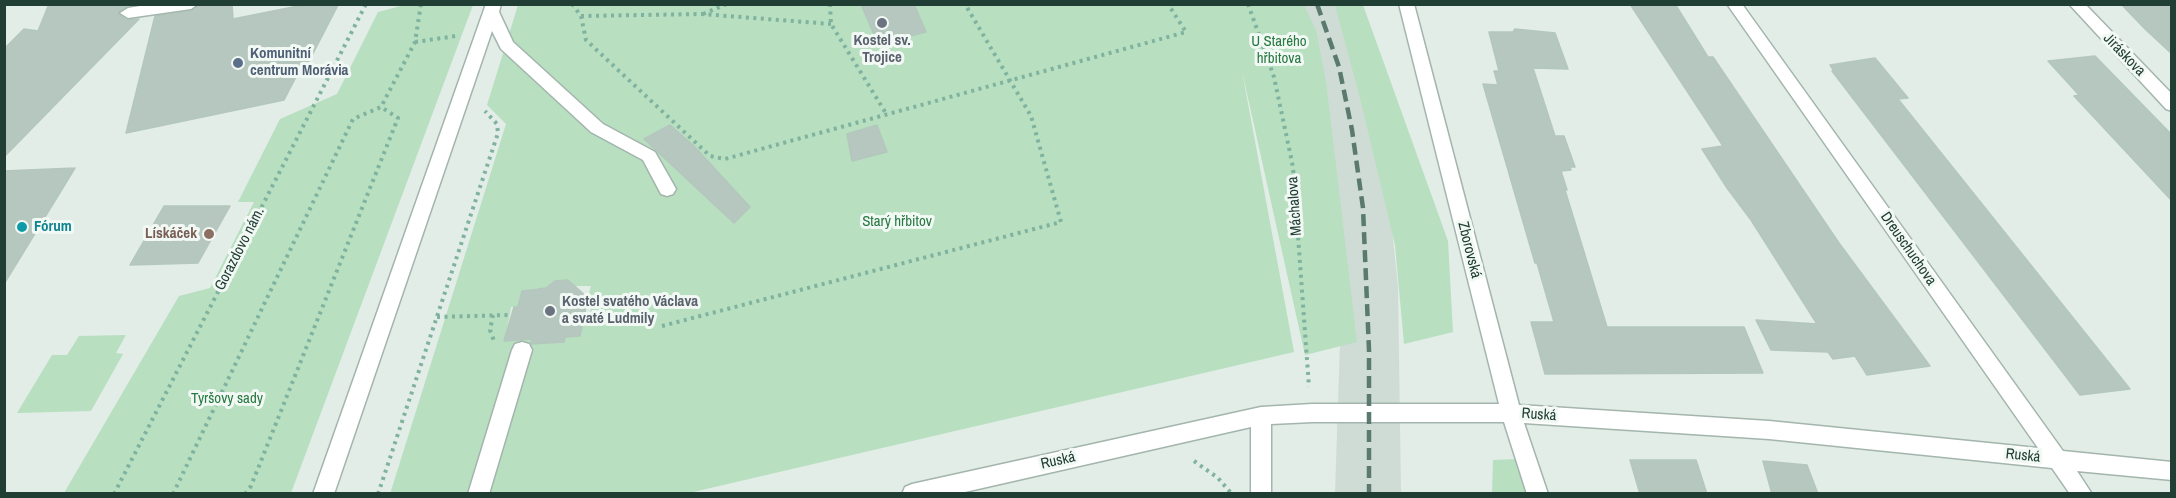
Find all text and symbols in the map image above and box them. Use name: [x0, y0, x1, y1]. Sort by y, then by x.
marker: Kostel sv. Trojice: [875, 16, 889, 30]
street label: Jiráskova: [2099, 30, 2149, 80]
place label: Kostel sv. Trojice: [853, 32, 911, 67]
park label: U Starého hřbitova: [1251, 33, 1307, 68]
place label: Komunitní centrum Morávia: [250, 45, 348, 80]
marker: Komunitní centrum Morávia: [231, 56, 245, 70]
street label: Máchalova: [1284, 176, 1306, 236]
street label: Gorazdovo nám.: [211, 204, 269, 294]
street label: Dreuschuchova: [1876, 209, 1940, 289]
park label: Starý hřbitov: [862, 213, 932, 231]
place label: Fórum: [34, 218, 72, 236]
marker: Fórum: [15, 220, 29, 234]
street label: Zborovská: [1453, 220, 1485, 280]
place label: Lískáček: [145, 225, 197, 243]
marker: Lískáček: [202, 227, 216, 241]
place label: Kostel svatého Václava a svaté Ludmily: [562, 293, 698, 328]
marker: Kostel svatého Václava a svaté Ludmily: [543, 304, 557, 318]
park label: Tyršovy sady: [191, 390, 263, 408]
street label: Ruská: [1521, 405, 1557, 425]
street label: Ruská: [2005, 445, 2041, 467]
street label: Ruská: [1039, 448, 1077, 474]

